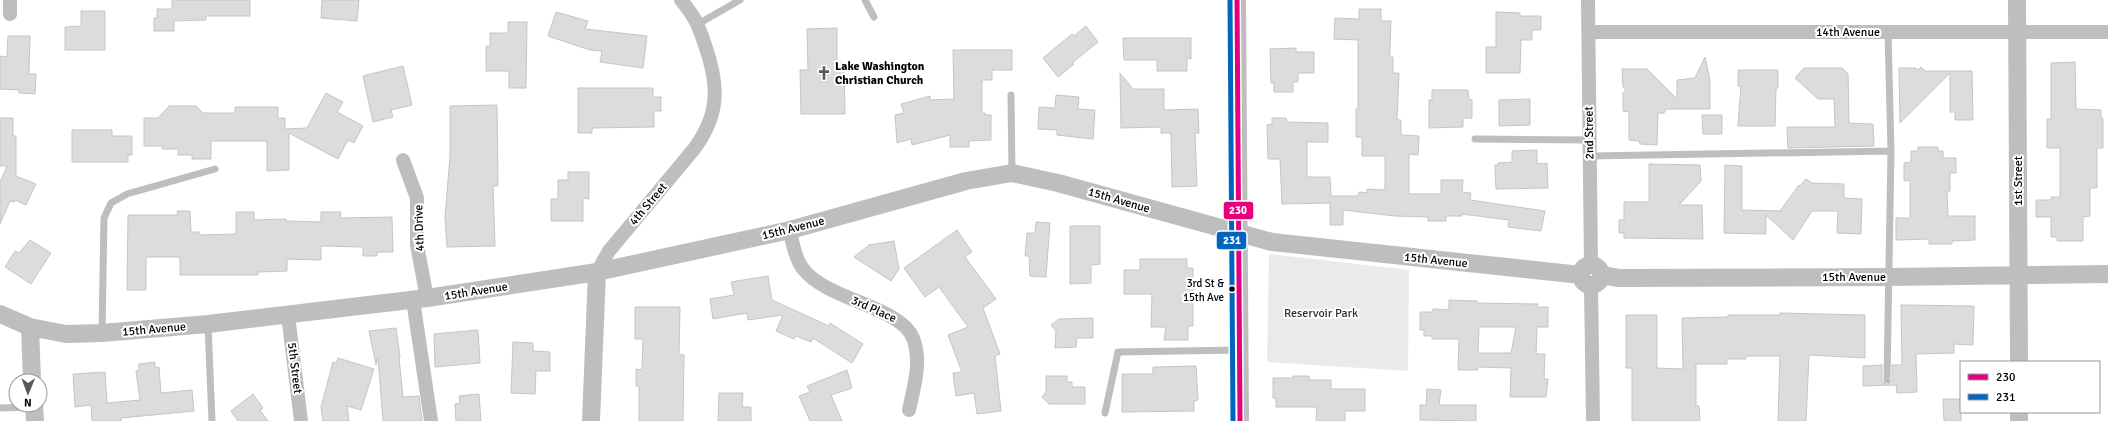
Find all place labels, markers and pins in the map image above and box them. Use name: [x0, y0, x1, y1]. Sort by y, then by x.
place label: Lake Washington Christian Church: [835, 59, 925, 88]
church icon: Lake Washington Christian Church: [816, 65, 832, 81]
place label: 3rd St & 15th Ave: [1183, 277, 1224, 304]
marker: 3rd St & 15th Ave: [1227, 284, 1237, 294]

